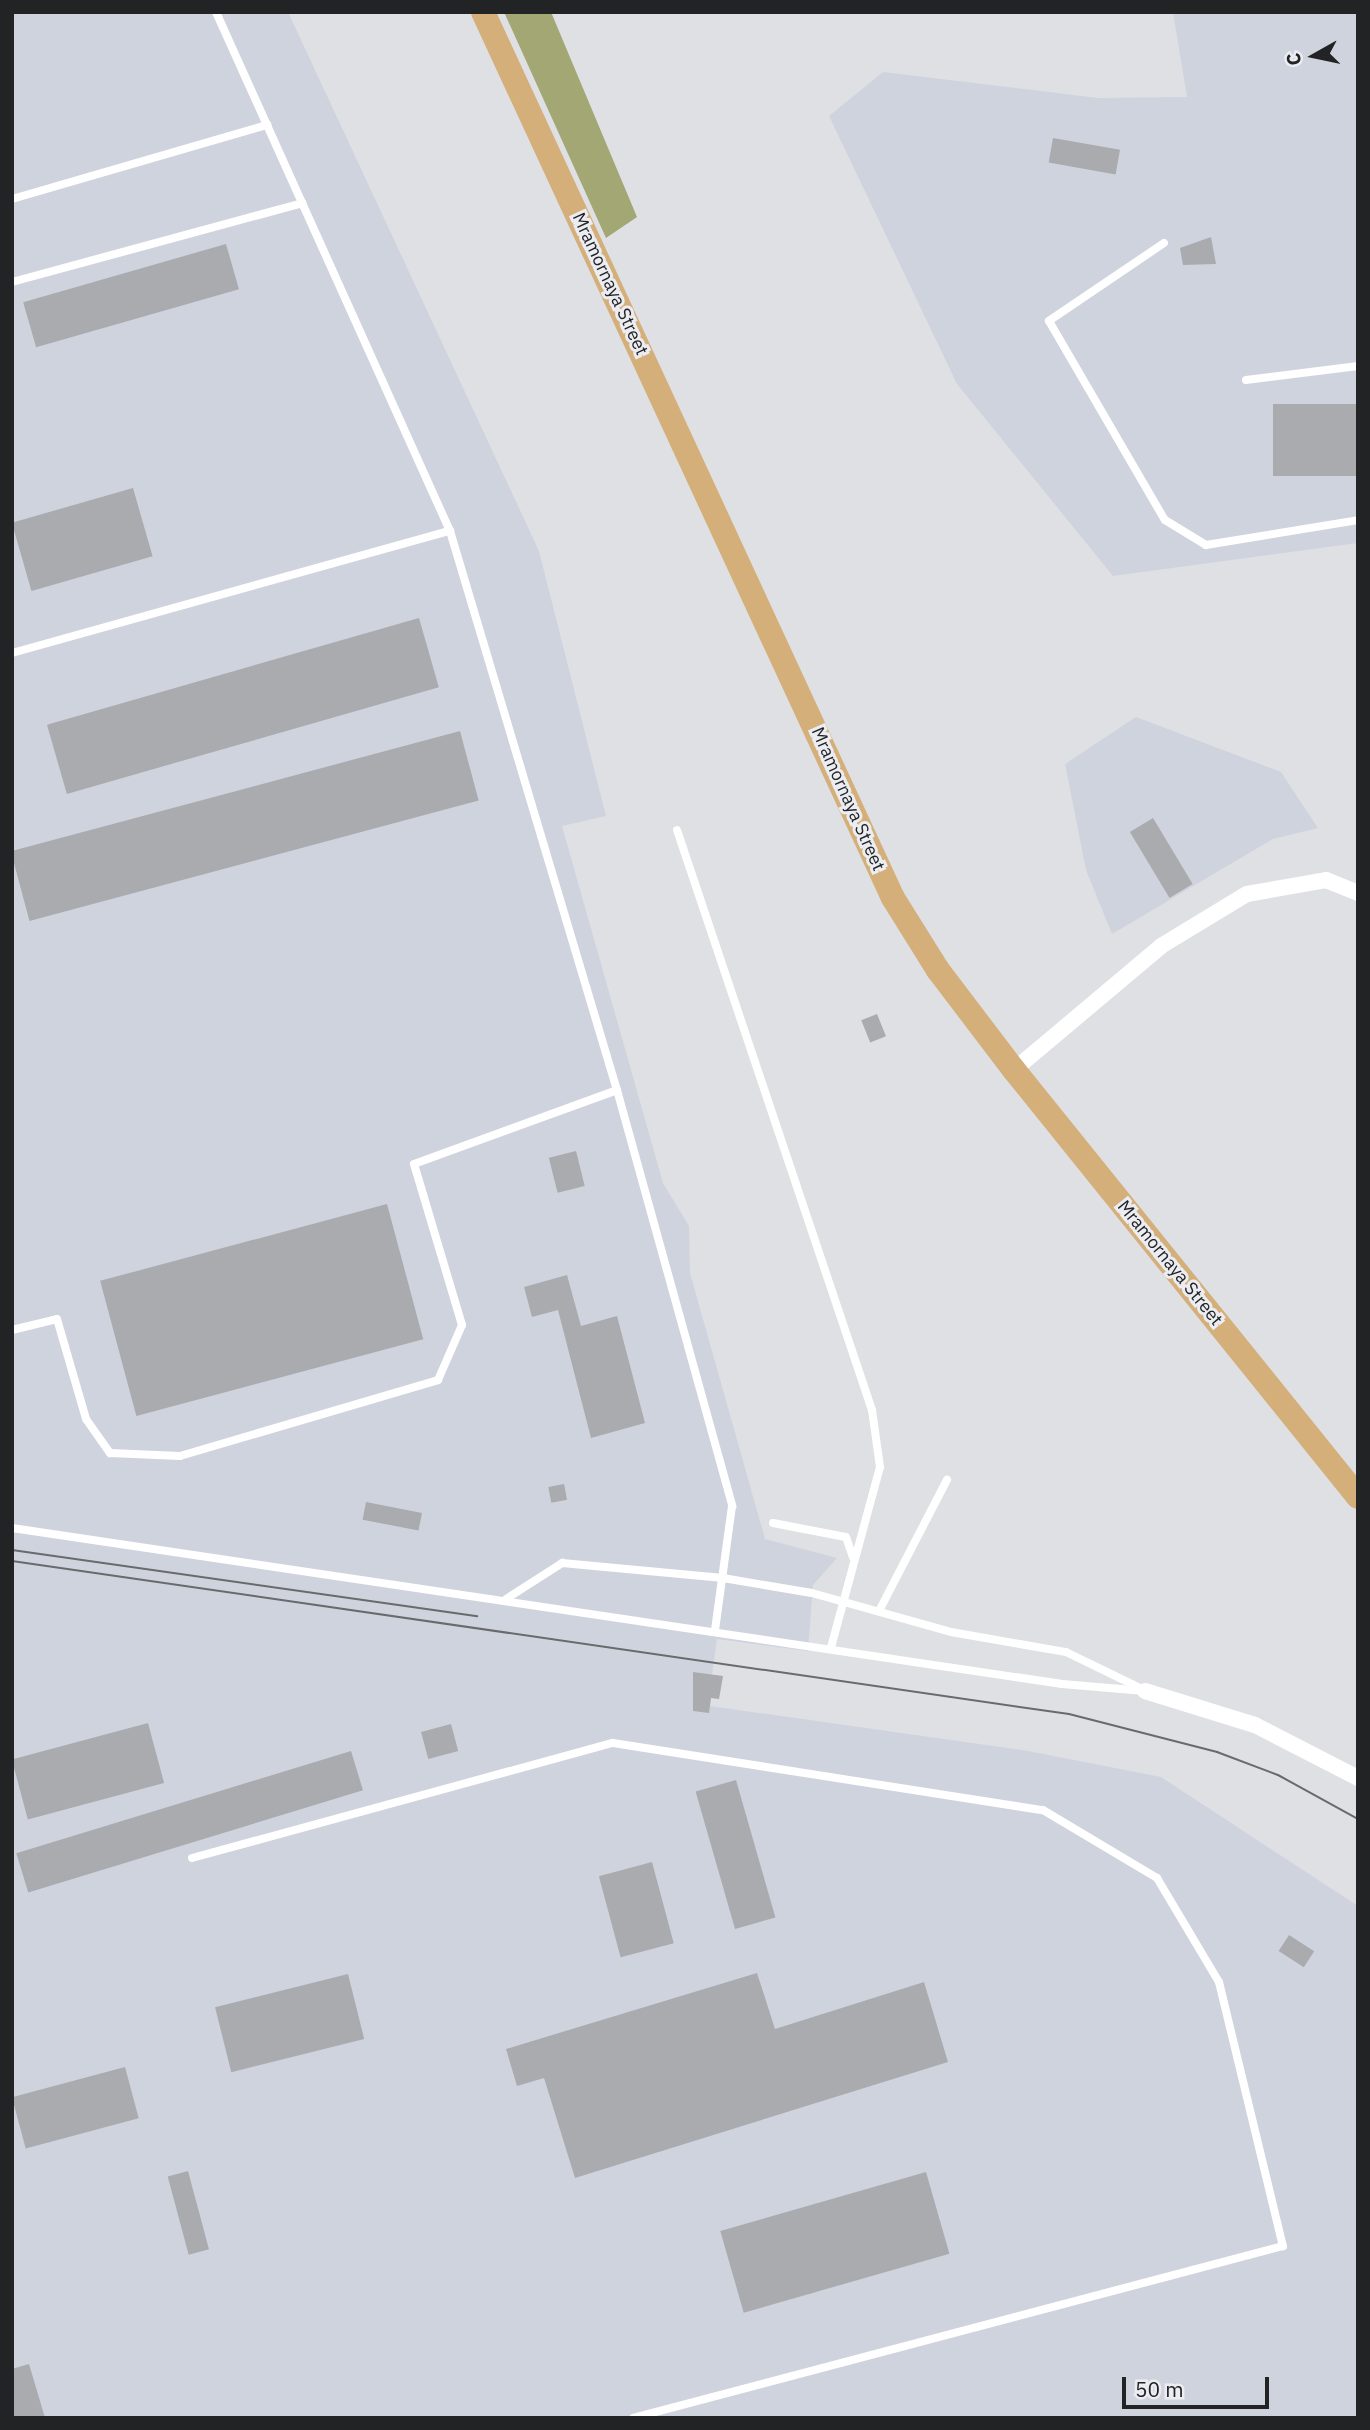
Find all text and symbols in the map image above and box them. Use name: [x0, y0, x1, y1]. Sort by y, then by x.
north arrow: [1279, 21, 1349, 91]
text: С: [1280, 51, 1306, 67]
street label: Mramornaya Street: [567, 209, 653, 359]
street label: Mramornaya Street: [807, 724, 889, 874]
street label: Mramornaya Street: [1113, 1196, 1227, 1330]
scale bar: [1125, 2364, 1272, 2408]
text: 50 m: [1135, 2375, 1184, 2403]

